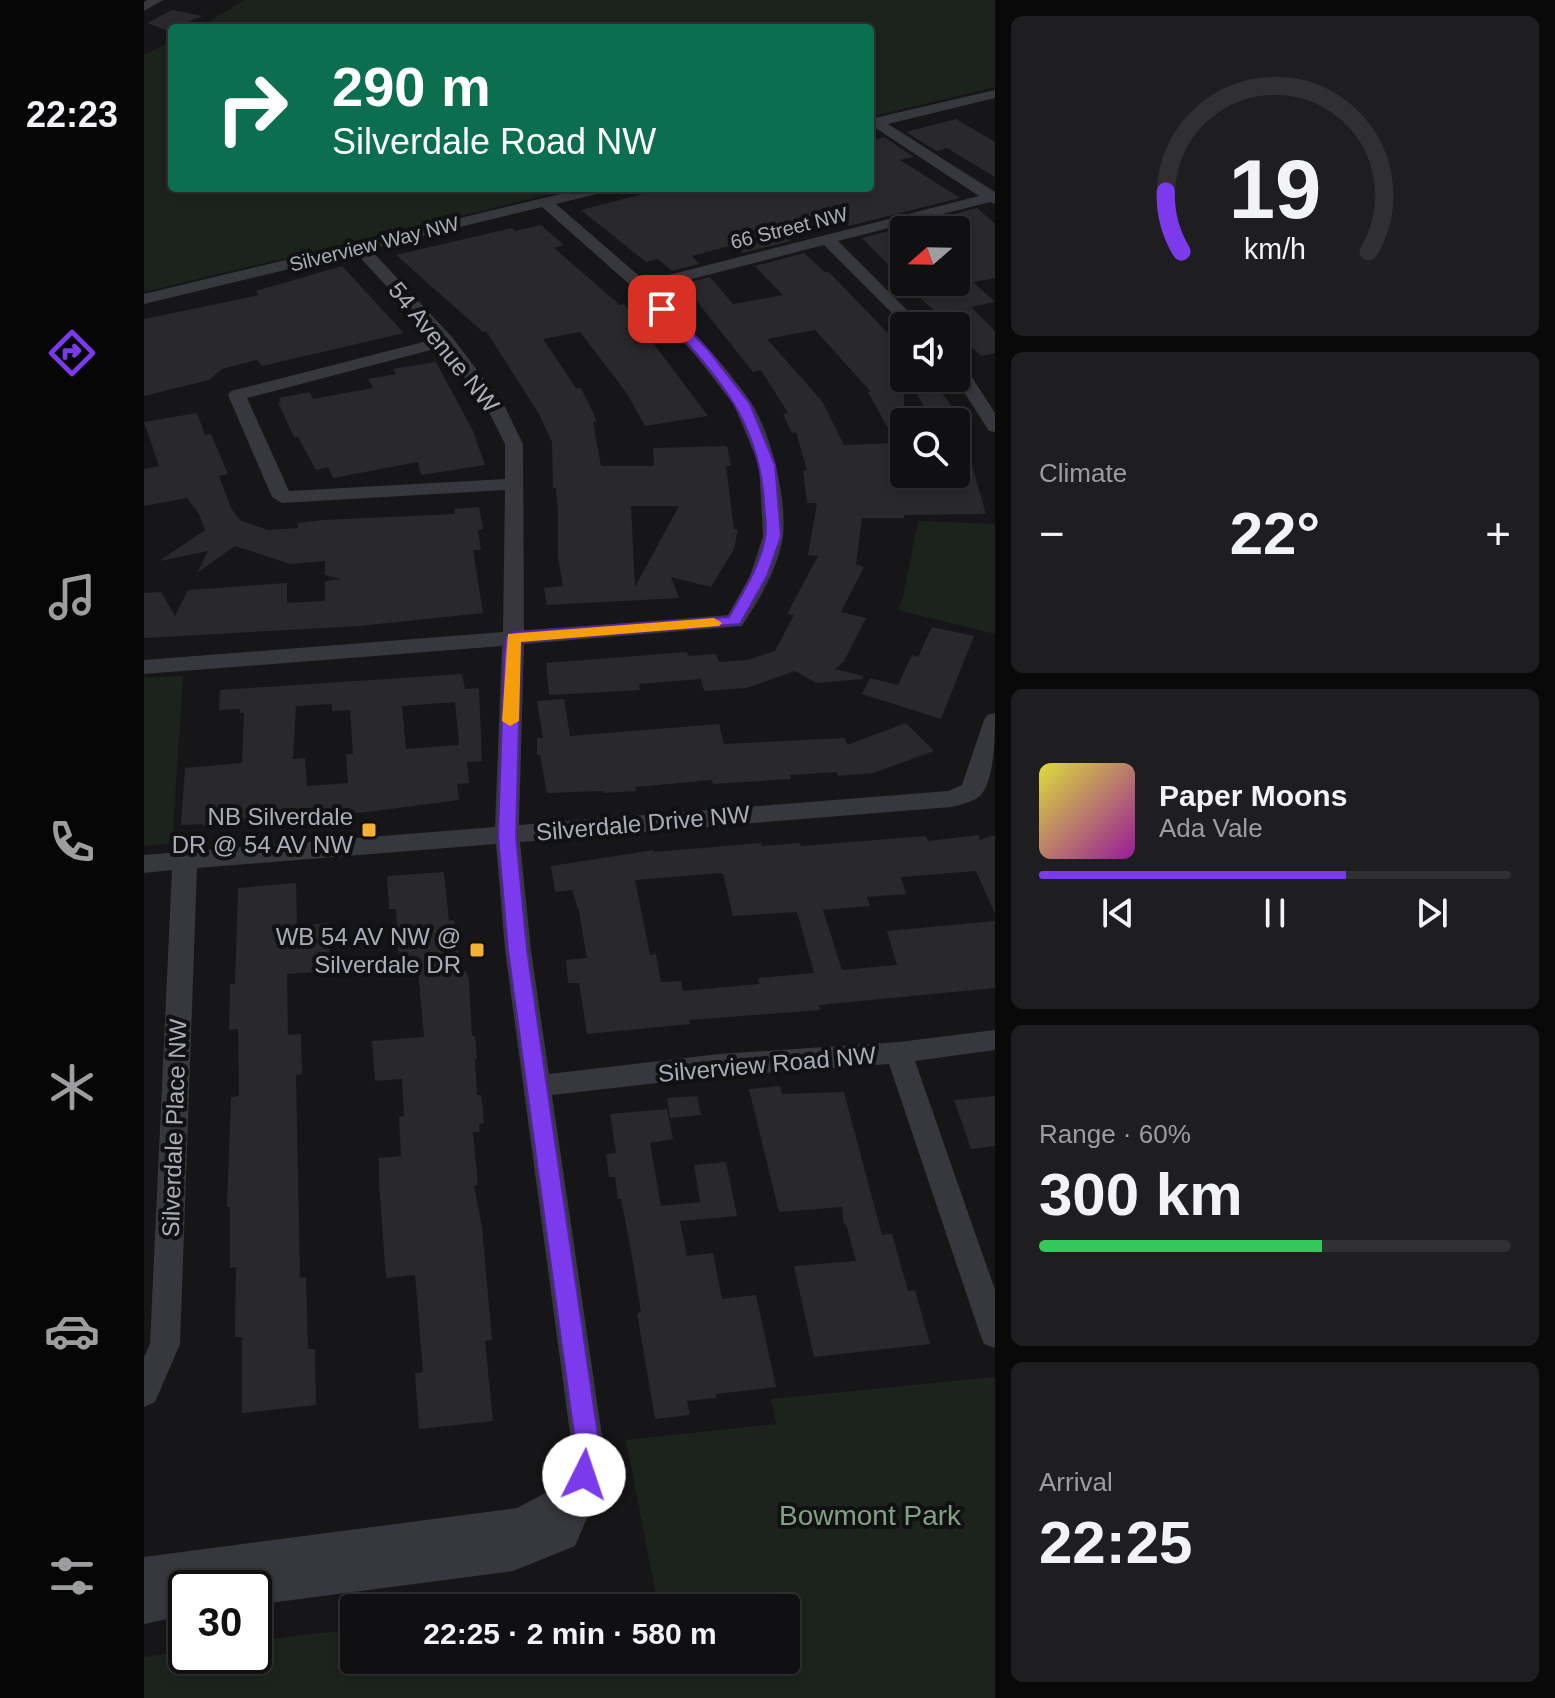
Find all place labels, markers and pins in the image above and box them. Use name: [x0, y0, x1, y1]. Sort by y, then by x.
pin: [628, 275, 696, 343]
place label: NB Silverdale DR @ 54 AV NW: [172, 803, 353, 858]
marker: NB Silverdale DR @ 54 AV NW: [360, 821, 378, 839]
place label: WB 54 AV NW @ Silverdale DR: [276, 923, 461, 978]
marker: WB 54 AV NW @ Silverdale DR: [468, 941, 486, 959]

